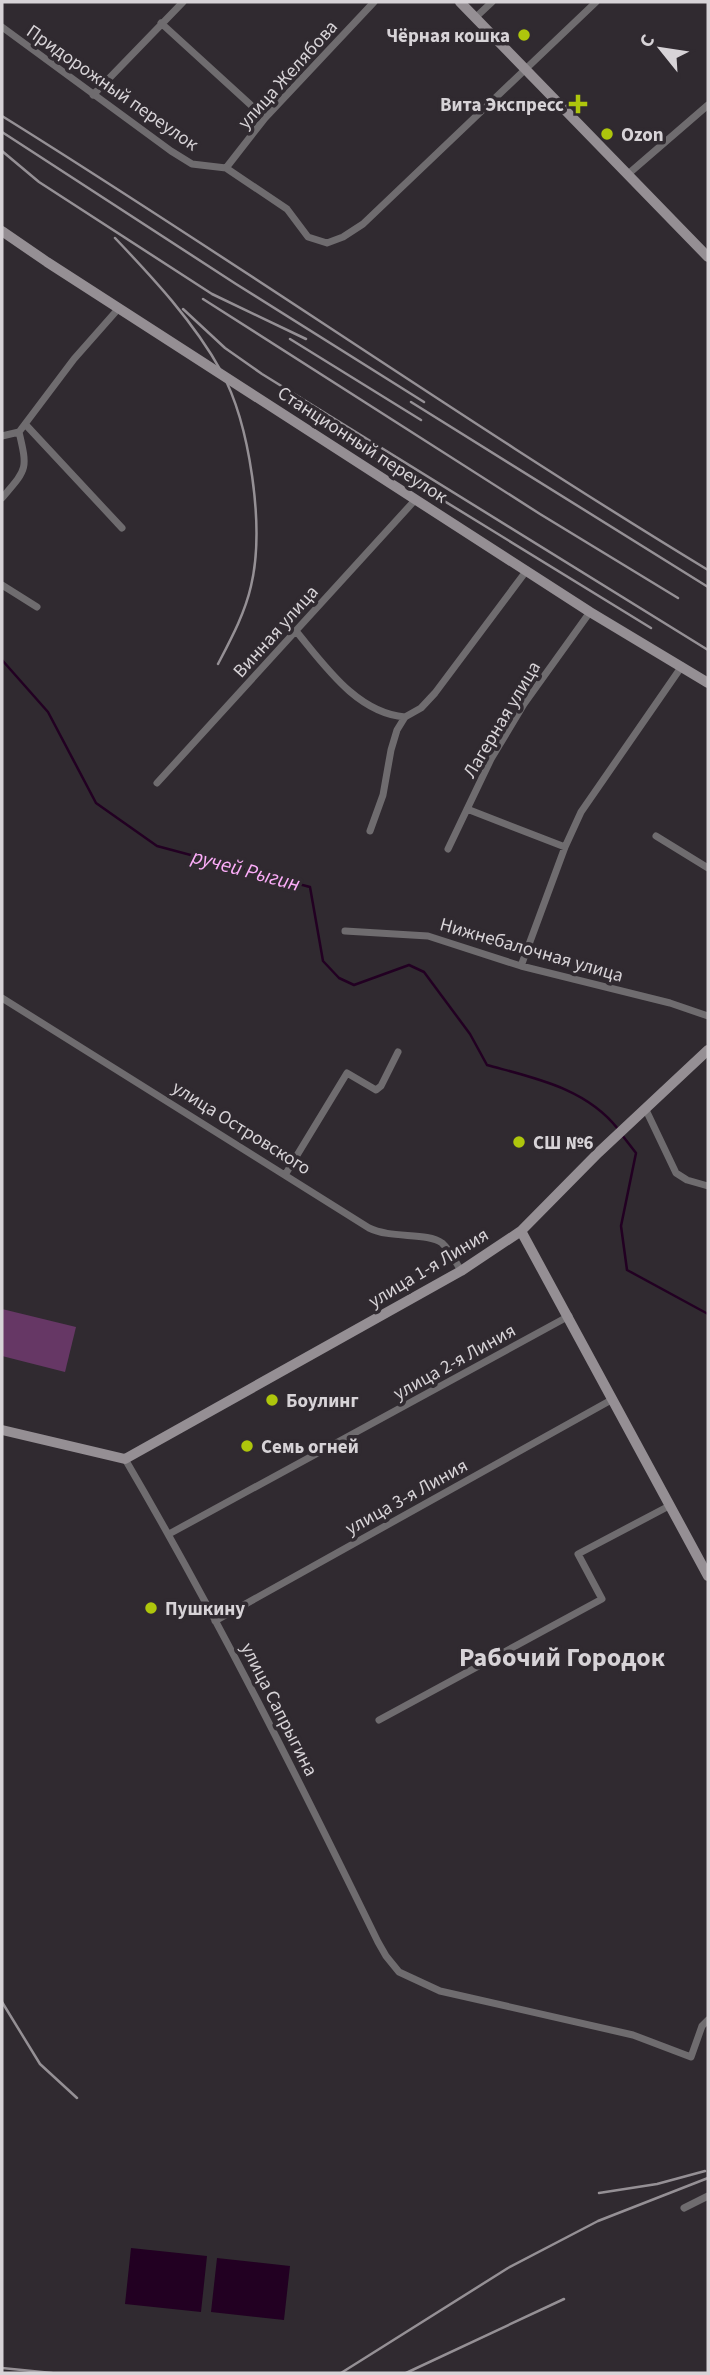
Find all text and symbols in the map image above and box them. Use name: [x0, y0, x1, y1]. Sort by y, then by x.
north arrow: [626, 14, 696, 84]
street label: улица Желябова: [232, 15, 344, 135]
street label: Придорожный переулок: [21, 19, 204, 158]
place label: Чёрная кошка: [386, 23, 510, 50]
marker: Чёрная кошка: [516, 27, 532, 43]
text: С: [633, 30, 662, 53]
place label: Вита Экспресс: [440, 92, 564, 119]
marker: Вита Экспресс: [570, 96, 586, 112]
place label: Ozon: [621, 122, 664, 149]
marker: Ozon: [599, 126, 615, 142]
street label: Станционный переулок: [272, 380, 453, 511]
street label: Винная улица: [227, 580, 325, 684]
street label: Лагерная улица: [457, 656, 548, 783]
water label: ручей Рыгин: [187, 841, 304, 899]
street label: Нижнебалочная улица: [437, 911, 627, 990]
street label: улица Островского: [167, 1075, 316, 1182]
place label: СШ №6: [533, 1130, 594, 1157]
marker: СШ №6: [511, 1134, 527, 1150]
street label: улица 1-я Линия: [363, 1222, 494, 1315]
street label: улица 2-я Линия: [389, 1317, 521, 1407]
place label: Боулинг: [286, 1388, 359, 1415]
marker: Боулинг: [264, 1392, 280, 1408]
place label: Семь огней: [261, 1434, 359, 1461]
marker: Семь огней: [239, 1438, 255, 1454]
street label: улица 3-я Линия: [341, 1452, 473, 1542]
place label: Пушкину: [165, 1596, 245, 1623]
marker: Пушкину: [143, 1600, 159, 1616]
street label: улица Сапрыгина: [233, 1638, 324, 1781]
district label: Рабочий Городок: [459, 1639, 666, 1676]

